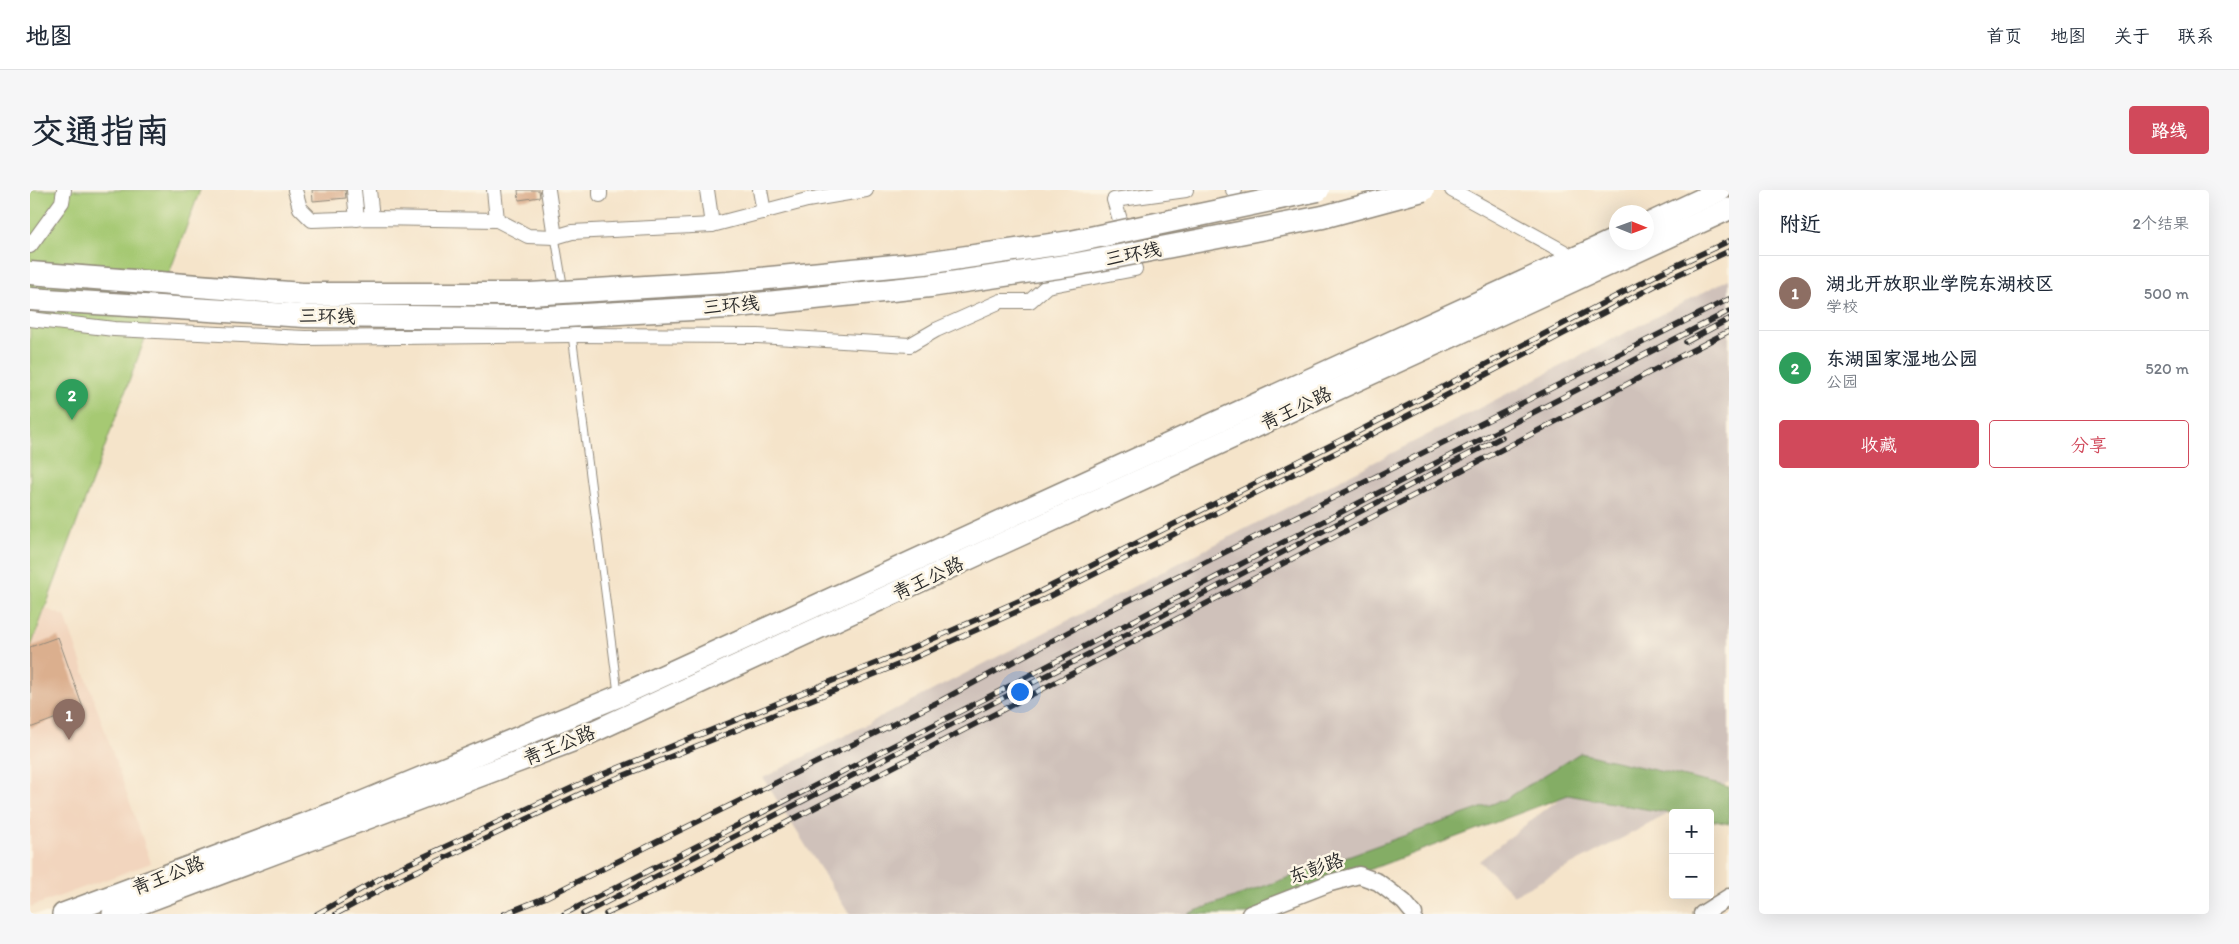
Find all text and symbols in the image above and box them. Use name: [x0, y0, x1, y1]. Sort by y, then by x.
text: 地图: [25, 21, 73, 50]
text: 首页: [1986, 25, 2022, 47]
text: 地图: [2050, 25, 2086, 47]
text: 关于: [2114, 25, 2150, 47]
text: 联系: [2178, 25, 2214, 47]
button: 路线: [2129, 106, 2209, 154]
text: 交通指南: [30, 110, 170, 152]
north arrow: [1609, 205, 1654, 250]
text: 附近: [1779, 211, 1821, 236]
text: 2个结果: [2133, 214, 2189, 233]
street label: 三环线: [1103, 237, 1163, 271]
text: 湖北开放职业学院东湖校区: [1826, 272, 2054, 295]
text: 1: [1791, 284, 1799, 303]
text: 500 m: [2144, 284, 2189, 303]
street label: 三环线: [702, 291, 760, 319]
text: 学校: [1826, 297, 1858, 316]
street label: 三环线: [298, 304, 356, 328]
text: 东湖国家湿地公园: [1826, 347, 1978, 370]
text: 2: [1791, 359, 1799, 378]
text: 520 m: [2145, 359, 2189, 378]
text: 公园: [1826, 372, 1858, 391]
pin: 2: [56, 379, 88, 420]
street label: 青王公路: [1257, 382, 1335, 434]
button: 收藏: [1779, 420, 1979, 468]
button: 分享: [1989, 420, 2189, 468]
street label: 青王公路: [889, 552, 967, 604]
your location: [1007, 679, 1033, 705]
pin: 1: [53, 699, 85, 740]
street label: 青王公路: [519, 720, 599, 770]
map controls: [1669, 809, 1714, 899]
button: +: [1669, 809, 1714, 854]
street label: 东彭路: [1285, 848, 1347, 888]
street label: 青王公路: [128, 851, 208, 899]
button: −: [1669, 854, 1714, 899]

